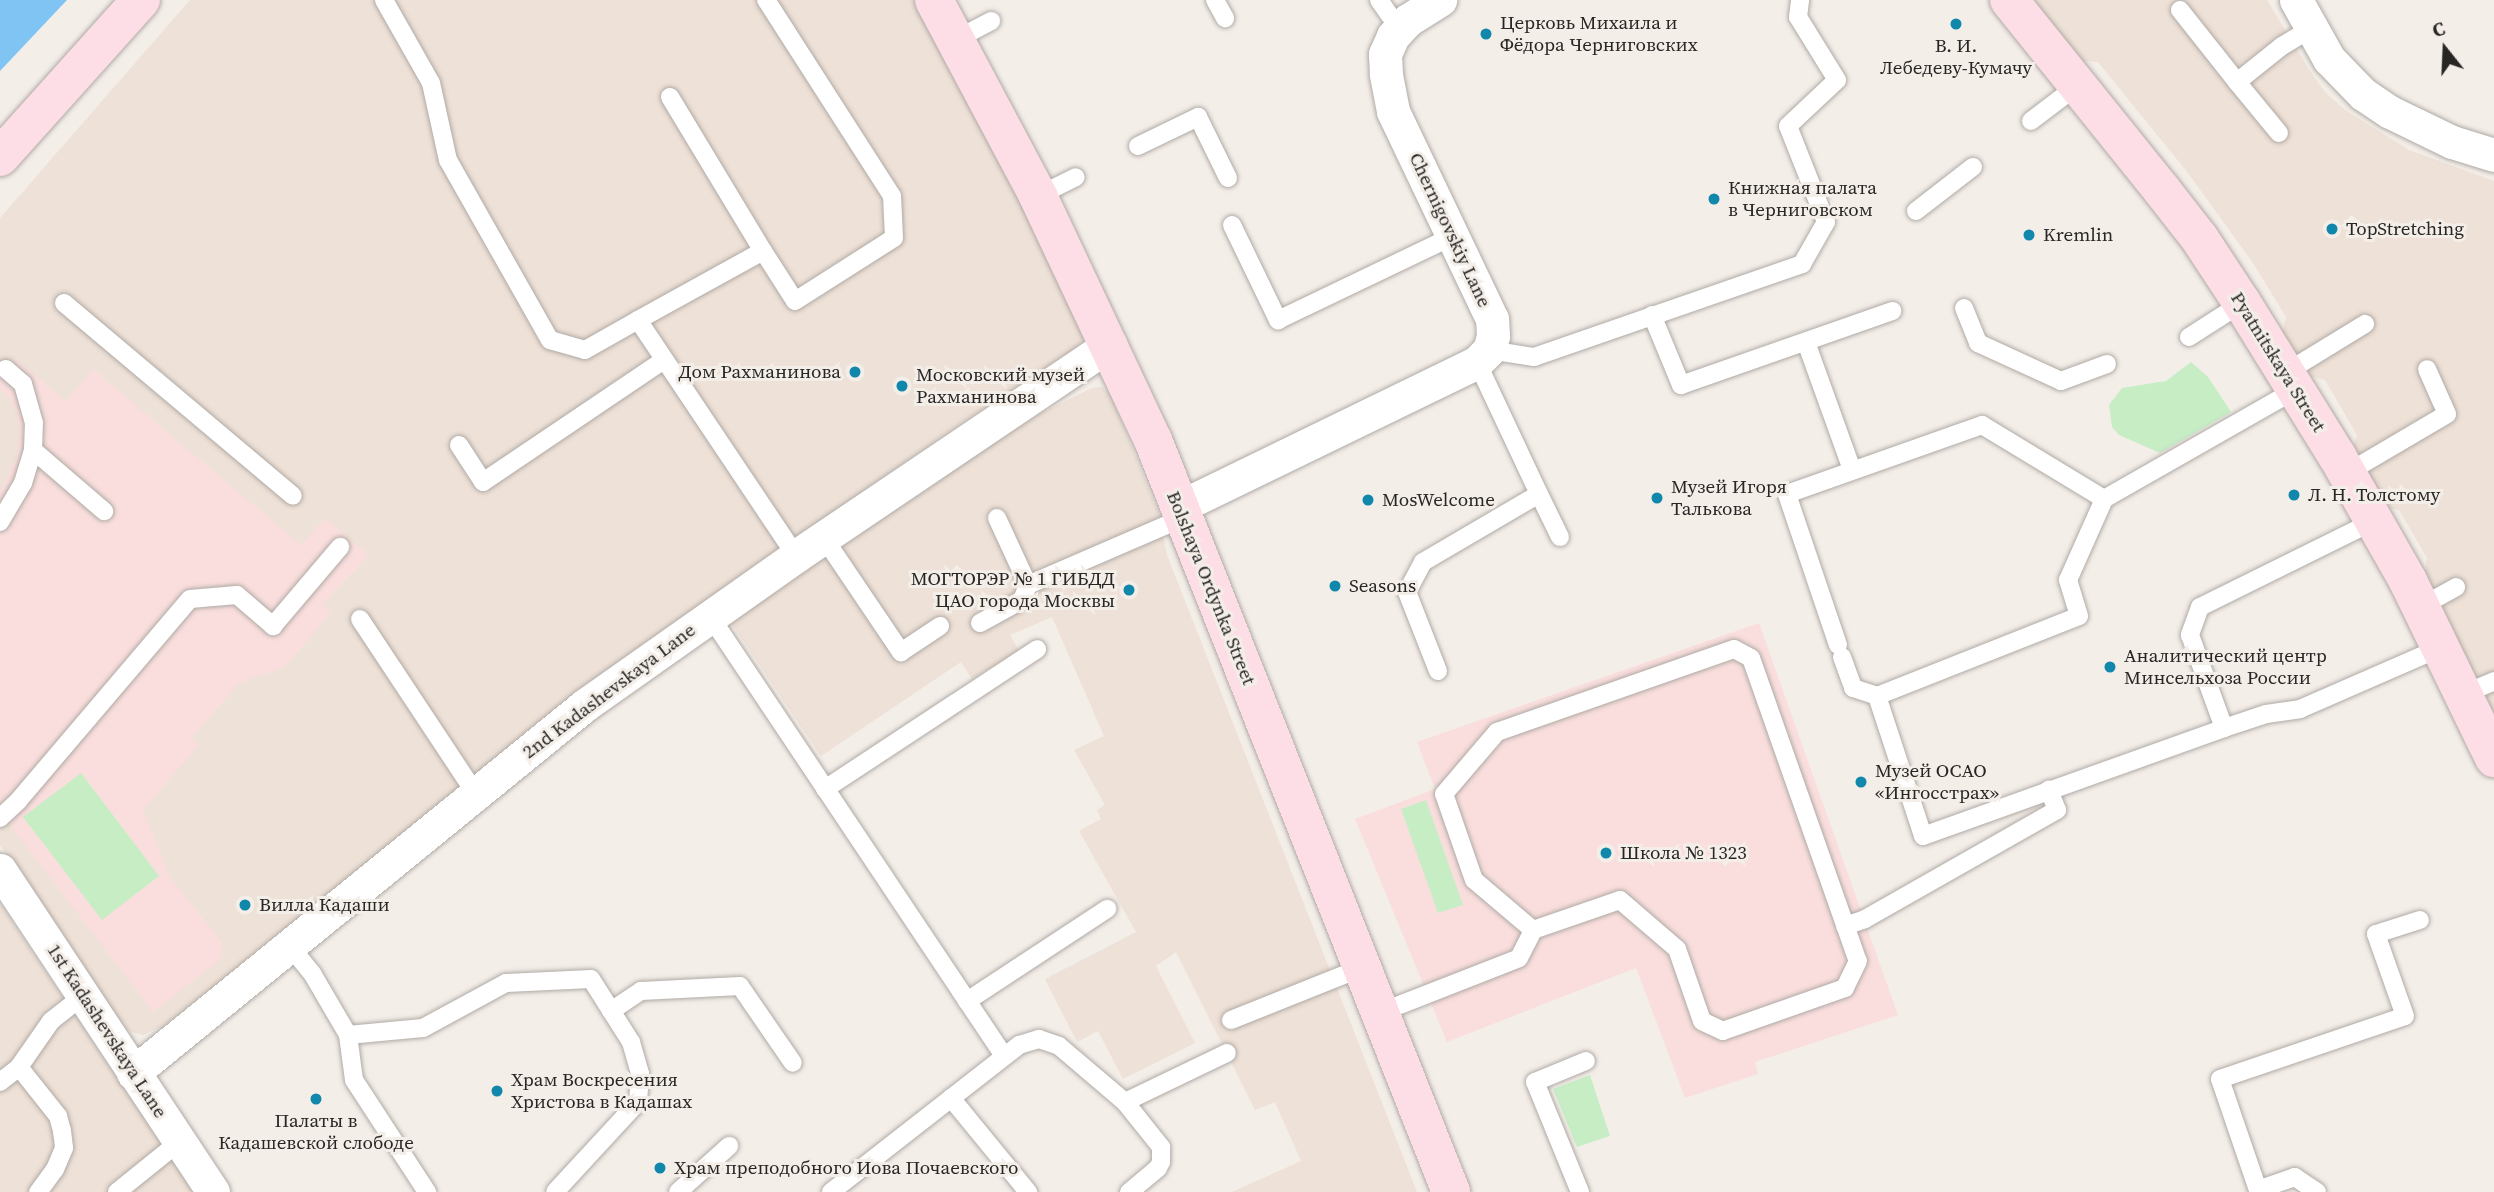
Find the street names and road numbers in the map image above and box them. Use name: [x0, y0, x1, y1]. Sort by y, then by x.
street label: Chernigovskiy Lane: [1404, 149, 1496, 311]
street label: Pyatnitskaya Street: [2226, 288, 2330, 436]
street label: Bolshaya Ordynka Street: [1162, 488, 1260, 688]
street label: 2nd Kadashevskaya Lane: [518, 619, 700, 763]
street label: 1st Kadashevskaya Lane: [42, 940, 172, 1122]

